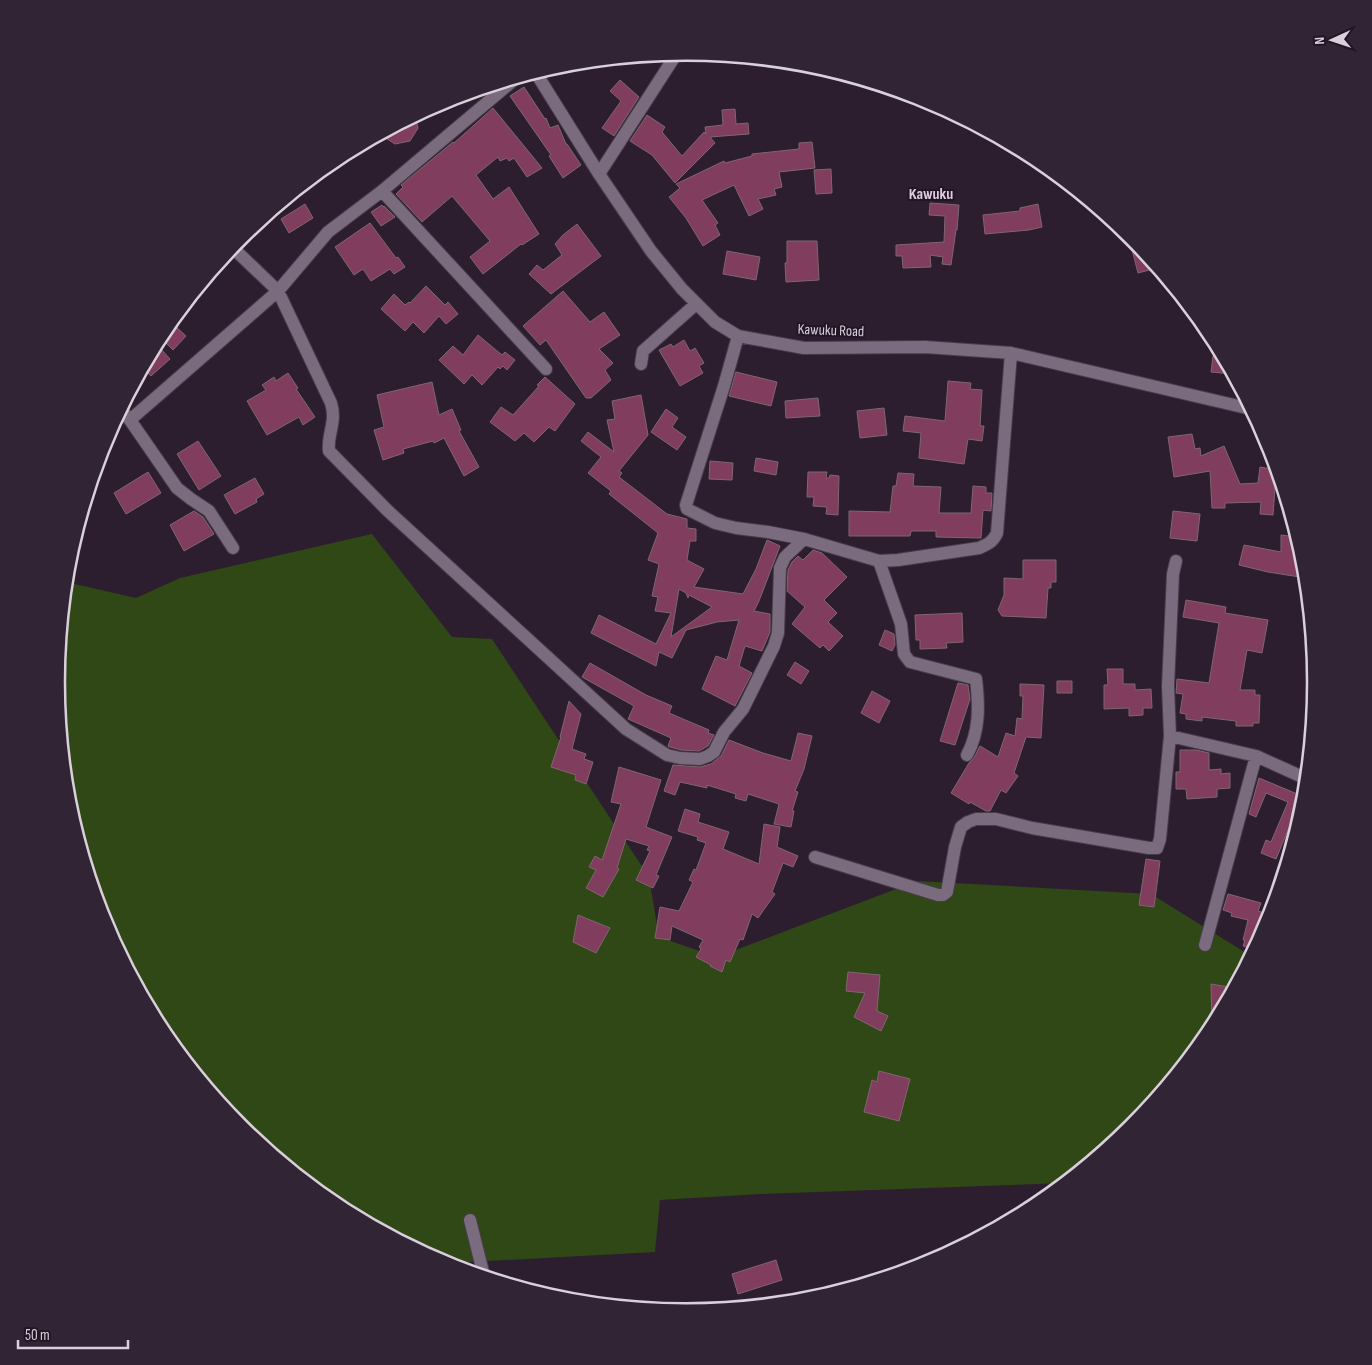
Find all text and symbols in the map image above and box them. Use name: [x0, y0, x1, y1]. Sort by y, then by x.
north arrow: [1307, 15, 1357, 65]
text: N: [1311, 36, 1328, 45]
district label: Kawuku: [909, 185, 953, 204]
street label: Kawuku Road: [797, 320, 865, 341]
scale bar: [18, 1318, 128, 1350]
text: 50 m: [25, 1326, 50, 1345]

